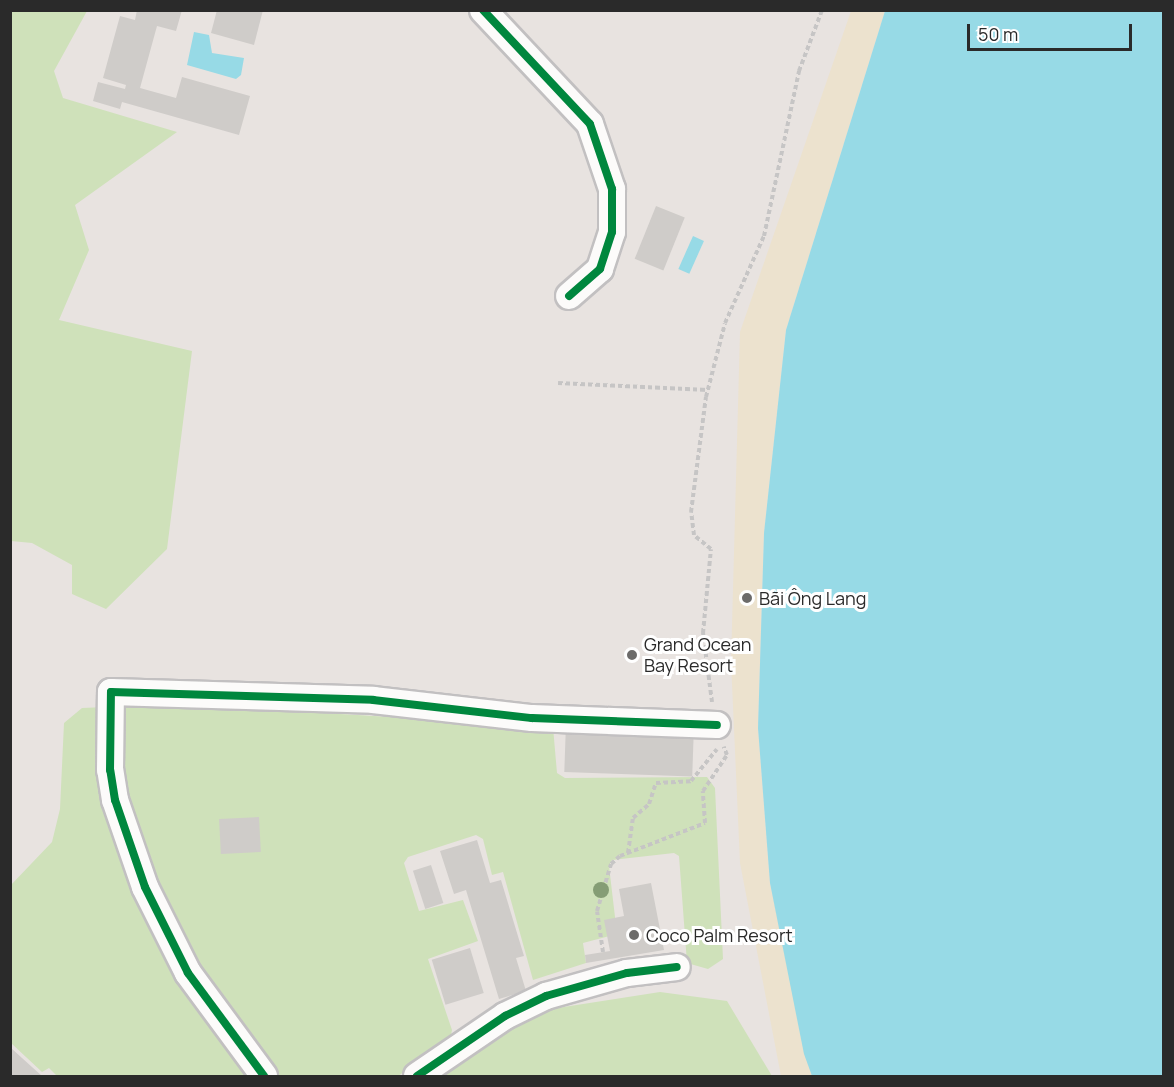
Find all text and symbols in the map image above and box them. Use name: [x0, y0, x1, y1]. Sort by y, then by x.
scale bar: [970, 12, 1135, 50]
text: 50 m: [978, 22, 1018, 46]
place label: Bãi Ông Lang: [759, 587, 866, 609]
marker: Bãi Ông Lang: [740, 591, 754, 605]
place label: Grand Ocean Bay Resort: [644, 634, 751, 676]
marker: Grand Ocean Bay Resort: [625, 648, 639, 662]
place label: Coco Palm Resort: [646, 924, 793, 946]
marker: Coco Palm Resort: [627, 928, 641, 942]

